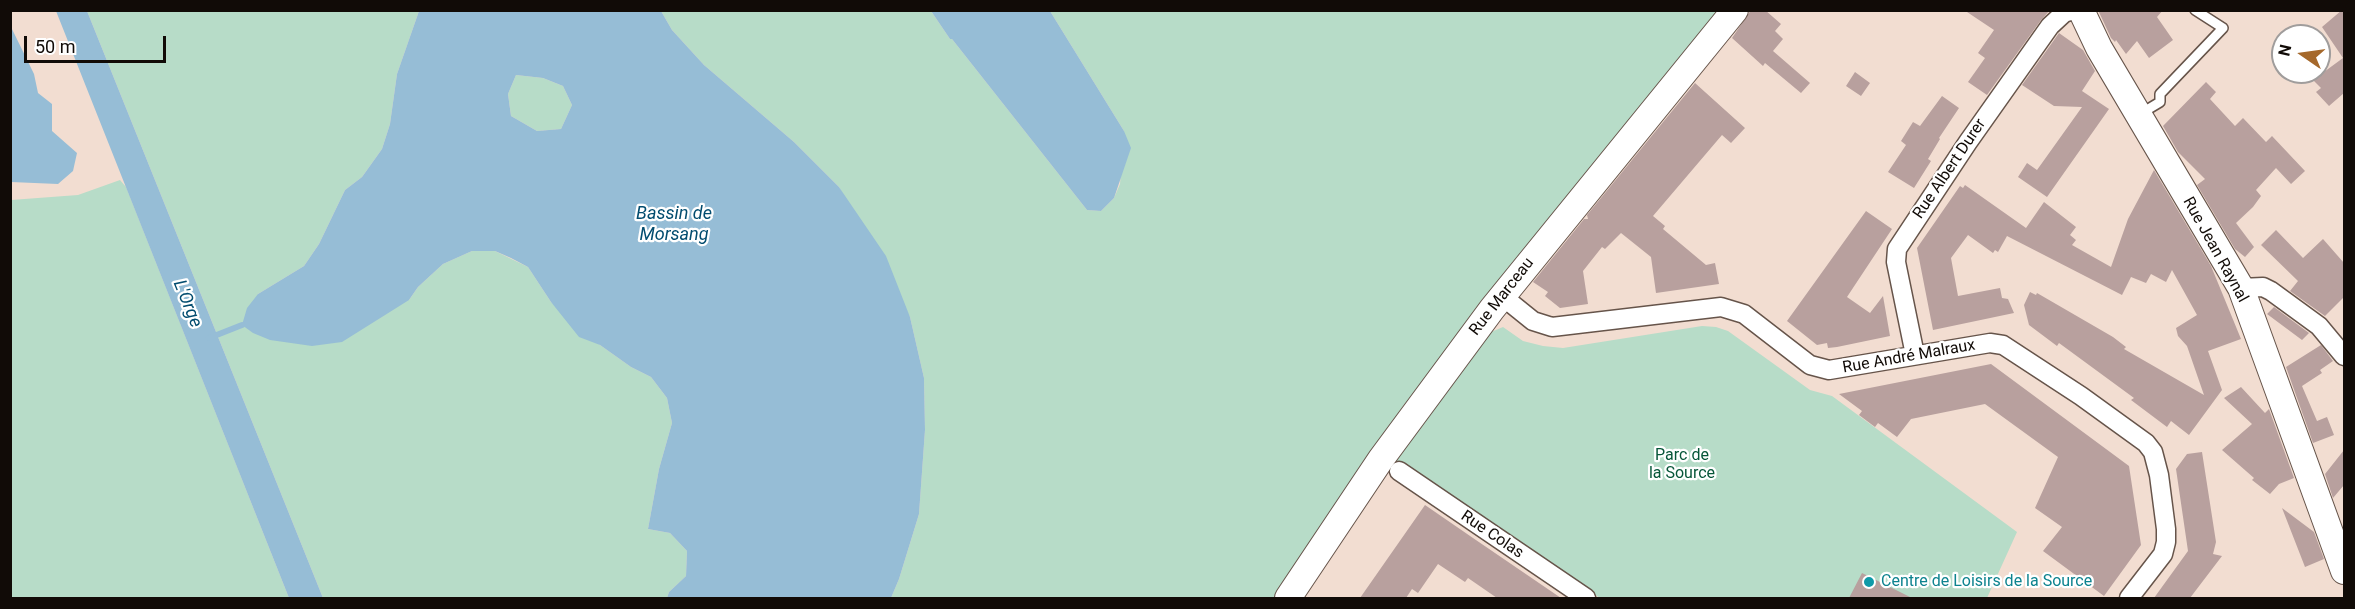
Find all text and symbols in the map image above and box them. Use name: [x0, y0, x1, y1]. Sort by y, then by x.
scale bar: [27, 24, 170, 62]
north arrow: [2271, 24, 2331, 84]
text: 50 m: [35, 36, 75, 57]
text: N: [2274, 43, 2295, 58]
street label: Rue Albert Durer: [1909, 115, 1991, 223]
street label: Rue Jean Raynal: [2178, 194, 2252, 306]
water label: Bassin de Morsang: [636, 203, 712, 246]
street label: Rue Marceau: [1466, 254, 1538, 340]
water label: L'Orge: [168, 277, 206, 331]
street label: Rue André Malraux: [1841, 336, 1977, 378]
park label: Parc de la Source: [1649, 446, 1715, 484]
street label: Rue Colas: [1457, 507, 1527, 563]
place label: Centre de Loisirs de la Source: [1881, 572, 2092, 592]
marker: Centre de Loisirs de la Source: [1862, 575, 1876, 589]

